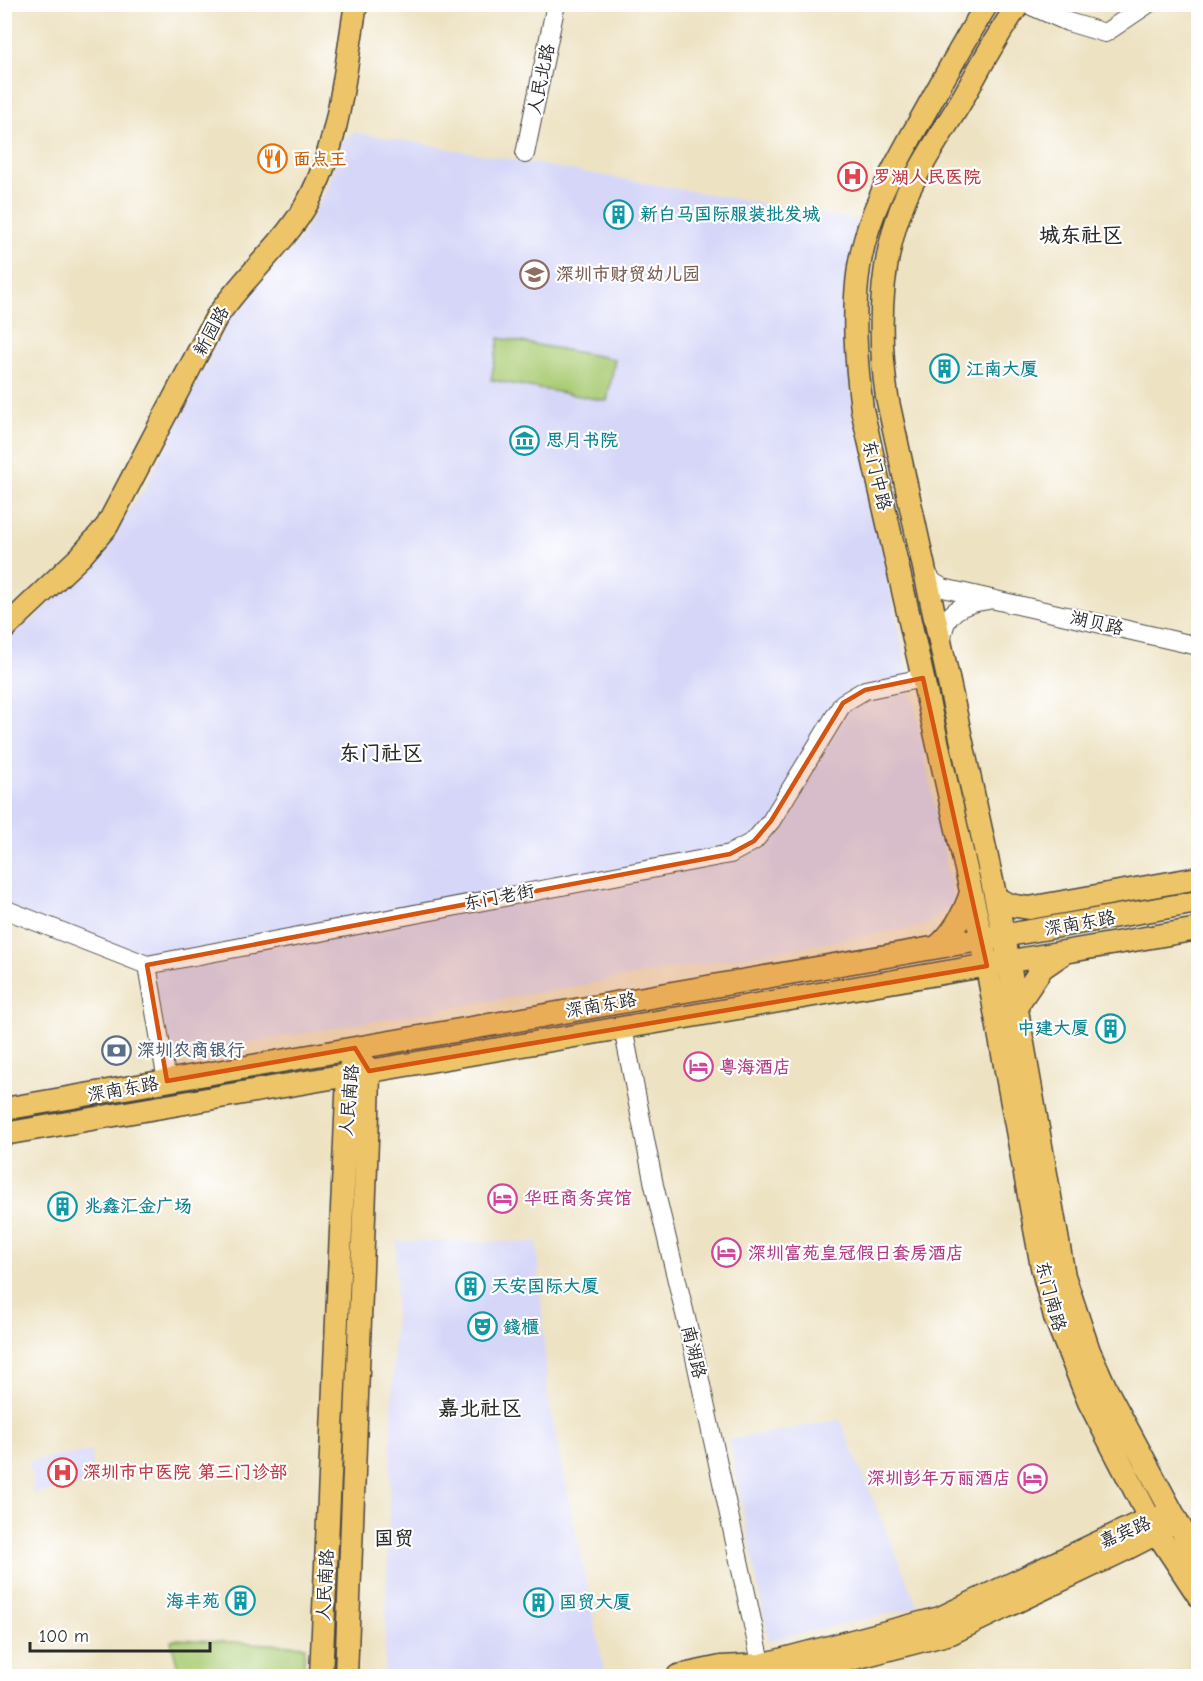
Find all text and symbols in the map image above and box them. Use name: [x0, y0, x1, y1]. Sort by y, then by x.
street label: 人民北路: [524, 42, 559, 117]
restaurant icon: 面点王: [256, 143, 288, 175]
place label: 面点王: [293, 149, 347, 170]
hospital icon: 罗湖人民医院: [836, 161, 868, 193]
place label: 罗湖人民医院: [873, 167, 981, 188]
building icon: 新白马国际服装批发城: [603, 198, 635, 230]
place label: 新白马国际服装批发城: [640, 204, 820, 225]
district label: 城东社区: [1039, 223, 1123, 247]
school or university icon: 深圳市财贸幼儿园: [519, 258, 551, 290]
place label: 深圳市财贸幼儿园: [556, 264, 700, 285]
street label: 新园路: [189, 303, 234, 360]
building icon: 江南大厦: [929, 353, 961, 385]
place label: 江南大厦: [966, 359, 1038, 380]
museum icon: 思月书院: [509, 424, 541, 456]
place label: 思月书院: [546, 430, 618, 451]
street label: 东门中路: [858, 438, 895, 513]
street label: 湖贝路: [1068, 607, 1126, 640]
district label: 东门社区: [339, 741, 423, 765]
street label: 东门老街: [462, 880, 536, 915]
street label: 深南东路: [1043, 907, 1117, 940]
street label: 深南东路: [564, 989, 638, 1022]
building icon: 中建大厦: [1094, 1012, 1126, 1044]
place label: 中建大厦: [1017, 1018, 1089, 1039]
bank icon: 深圳农商银行: [100, 1034, 132, 1066]
place label: 深圳农商银行: [137, 1040, 245, 1061]
hotel icon: 粤海酒店: [682, 1051, 714, 1083]
place label: 粤海酒店: [719, 1057, 791, 1078]
street label: 人民南路: [336, 1063, 363, 1137]
street label: 深南东路: [86, 1073, 160, 1106]
hotel icon: 华旺商务宾馆: [487, 1182, 519, 1214]
place label: 华旺商务宾馆: [524, 1188, 632, 1209]
building icon: 兆鑫汇金广场: [47, 1190, 79, 1222]
place label: 兆鑫汇金广场: [84, 1196, 192, 1217]
hotel icon: 深圳富苑皇冠假日套房酒店: [711, 1237, 743, 1269]
place label: 深圳富苑皇冠假日套房酒店: [748, 1243, 964, 1264]
street label: 东门南路: [1031, 1259, 1070, 1334]
building icon: 天安国际大厦: [454, 1270, 486, 1302]
place label: 天安国际大厦: [491, 1276, 599, 1297]
theatre icon: 錢櫃: [466, 1311, 498, 1343]
place label: 錢櫃: [503, 1317, 539, 1338]
street label: 南湖路: [677, 1323, 710, 1381]
district label: 嘉北社区: [438, 1396, 522, 1420]
hospital icon: 深圳市中医院 第三门诊部: [46, 1456, 78, 1488]
place label: 深圳市中医院 第三门诊部: [83, 1462, 287, 1483]
hotel icon: 深圳彭年万丽酒店: [1016, 1462, 1048, 1494]
place label: 深圳彭年万丽酒店: [867, 1468, 1011, 1489]
street label: 嘉宾路: [1096, 1512, 1154, 1553]
district label: 国贸: [374, 1527, 414, 1550]
street label: 人民南路: [313, 1549, 338, 1622]
building icon: 海丰苑: [225, 1585, 257, 1617]
building icon: 国贸大厦: [522, 1586, 554, 1618]
place label: 海丰苑: [166, 1591, 220, 1612]
place label: 国贸大厦: [559, 1592, 631, 1613]
scale bar: [30, 1615, 210, 1653]
text: 100 m: [39, 1626, 89, 1647]

